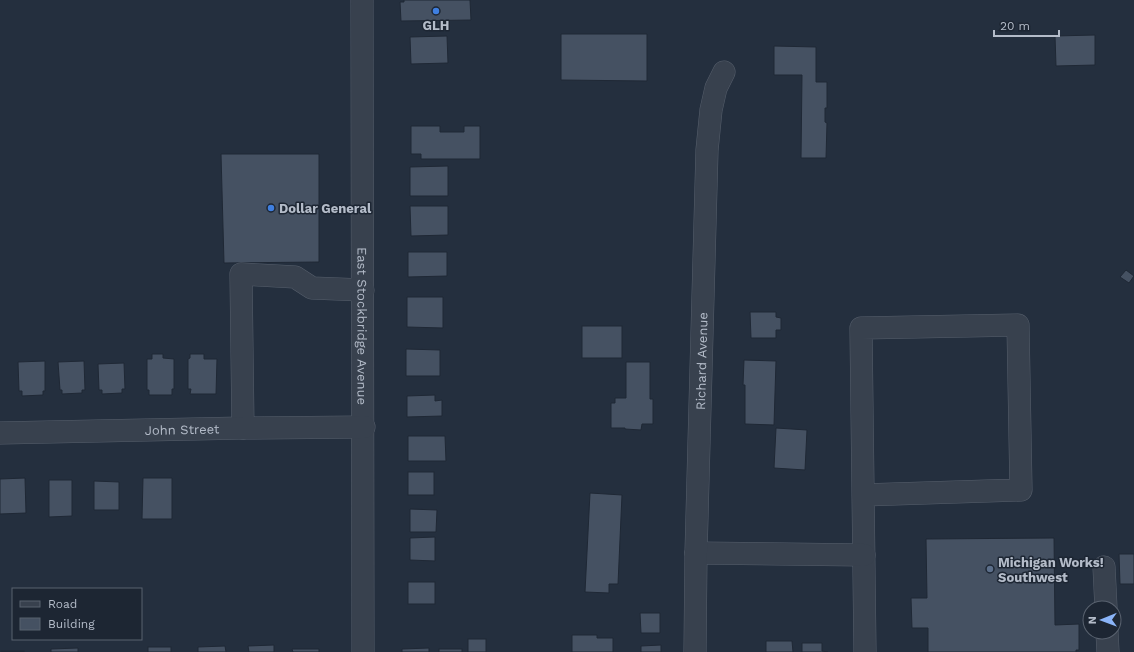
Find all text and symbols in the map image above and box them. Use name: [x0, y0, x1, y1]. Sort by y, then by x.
marker: GLH: [431, 6, 441, 16]
scale bar: [994, 12, 1059, 38]
place label: GLH: [423, 18, 449, 33]
text: 20 m: [1000, 19, 1030, 33]
place label: Dollar General: [279, 201, 372, 216]
marker: Dollar General: [266, 203, 276, 213]
street label: East Stockbridge Avenue: [355, 247, 370, 405]
street label: Richard Avenue: [692, 312, 710, 410]
street label: John Street: [144, 421, 220, 438]
place label: Michigan Works! Southwest: [998, 555, 1104, 585]
marker: Michigan Works! Southwest: [985, 564, 995, 574]
legend: [12, 588, 142, 640]
text: Road: [48, 597, 77, 611]
north arrow: [1082, 600, 1122, 640]
text: N: [1086, 616, 1099, 624]
text: Building: [48, 617, 95, 631]

